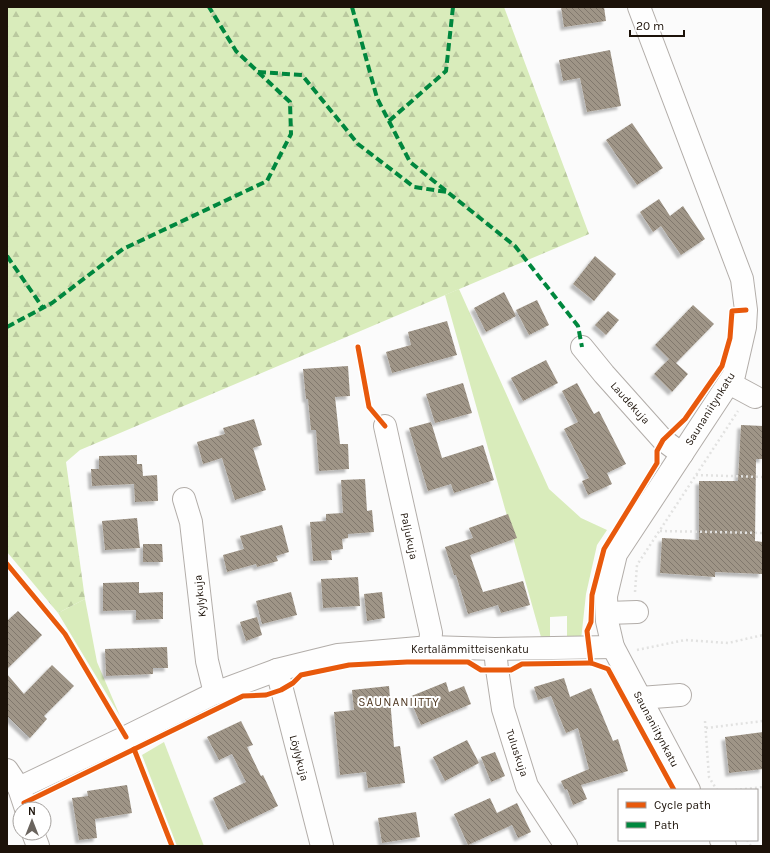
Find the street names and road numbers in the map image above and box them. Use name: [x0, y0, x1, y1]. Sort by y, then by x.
street label: Saunaniitynkatu: [682, 370, 738, 448]
street label: Laudekuja: [608, 379, 652, 427]
street label: Paljukuja: [398, 511, 420, 561]
street label: Kylykuja: [191, 574, 209, 618]
street label: Kertalämmitteisenkatu: [411, 643, 529, 656]
street label: Saunaniitynkatu: [630, 689, 682, 769]
street label: Tuluskuja: [503, 728, 531, 778]
street label: Löylykuja: [287, 734, 311, 782]

